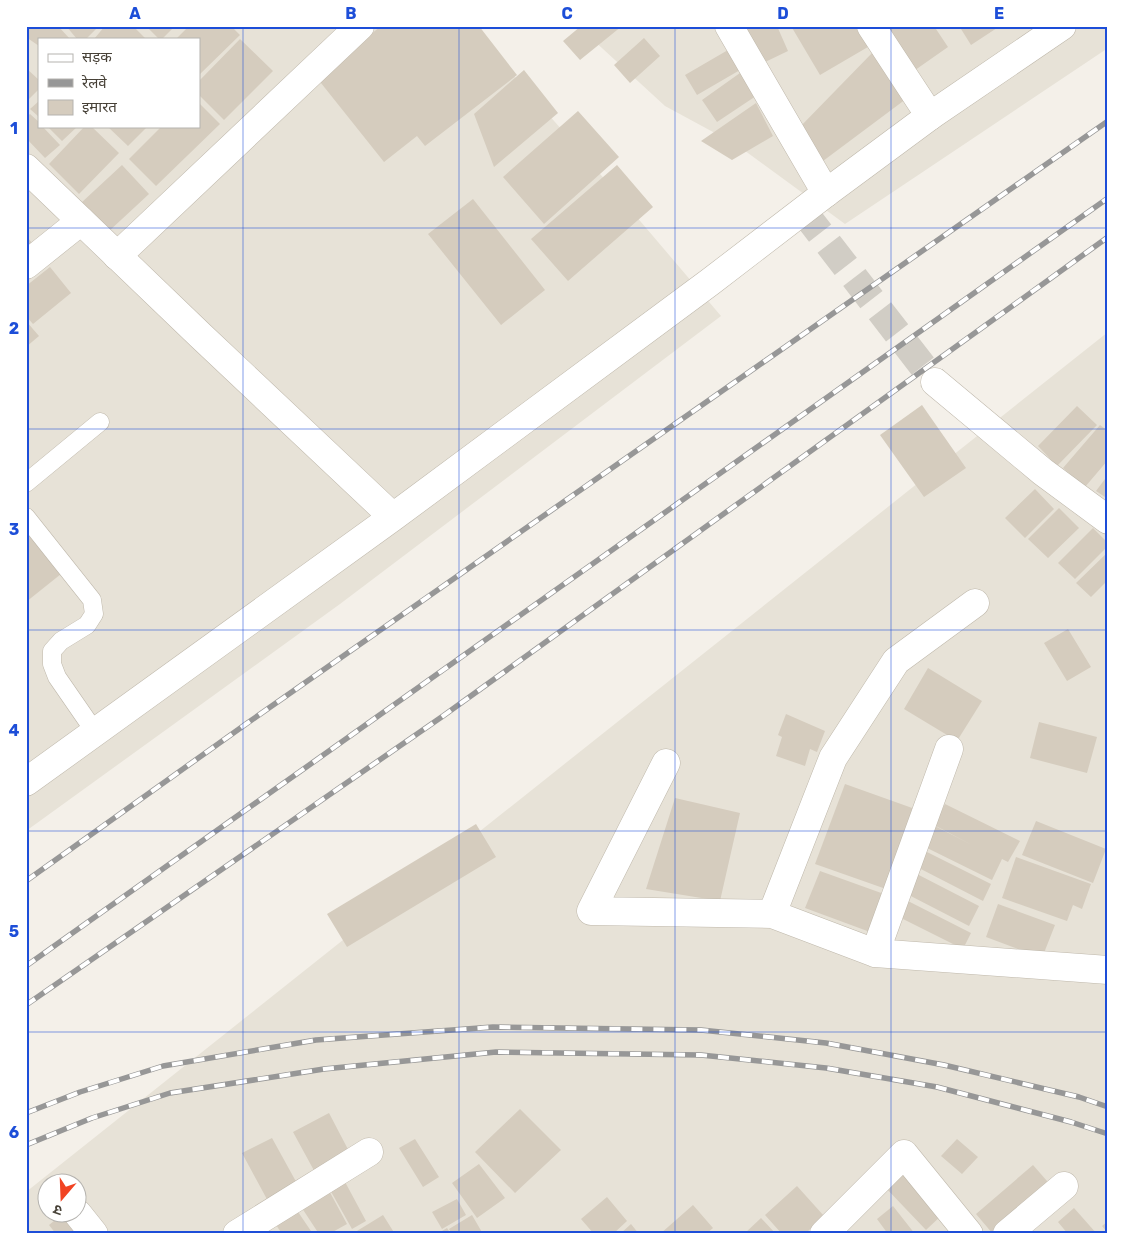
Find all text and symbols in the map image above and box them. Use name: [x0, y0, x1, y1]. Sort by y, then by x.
text: A: [129, 4, 141, 23]
text: B: [345, 4, 357, 23]
text: C: [561, 4, 573, 23]
text: D: [777, 4, 789, 23]
text: E: [994, 4, 1004, 23]
legend: [38, 38, 200, 128]
text: सड़क: [82, 48, 112, 66]
text: रेलवे: [81, 74, 107, 92]
text: इमारत: [82, 98, 117, 116]
text: 1: [10, 119, 18, 138]
text: 2: [9, 319, 19, 338]
text: 3: [9, 520, 19, 539]
text: 4: [9, 721, 20, 740]
text: 5: [9, 922, 19, 941]
text: 6: [9, 1123, 19, 1142]
north arrow: [38, 1172, 88, 1222]
text: उ: [51, 1200, 65, 1219]

